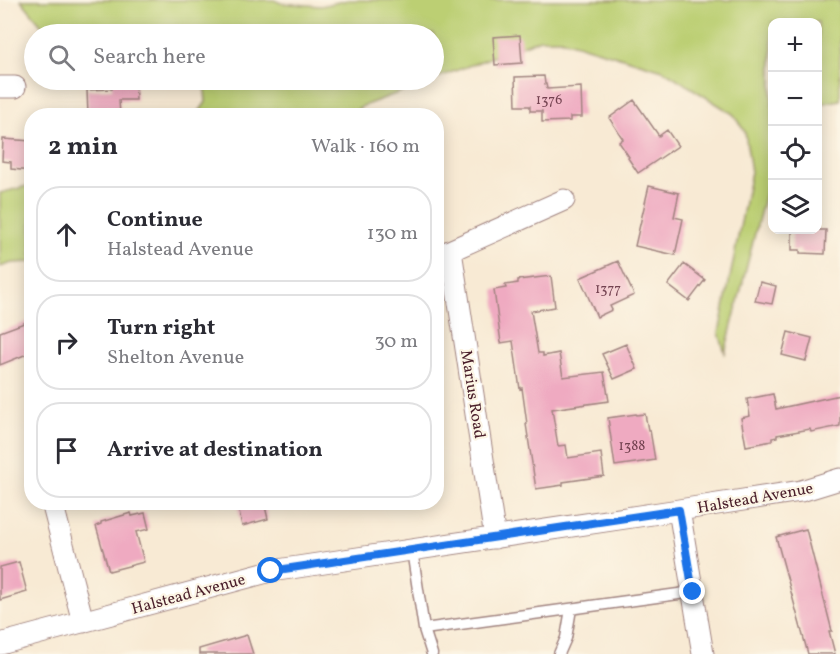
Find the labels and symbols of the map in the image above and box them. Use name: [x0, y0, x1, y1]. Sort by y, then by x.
house number: 1376: [536, 91, 562, 110]
house number: 1377: [595, 280, 621, 299]
street label: Marius Road: [454, 348, 490, 440]
house number: 1388: [619, 437, 645, 456]
street label: Halstead Avenue: [696, 478, 815, 520]
route start: [257, 557, 283, 583]
street label: Halstead Avenue: [129, 569, 248, 621]
route end: [679, 578, 705, 604]

